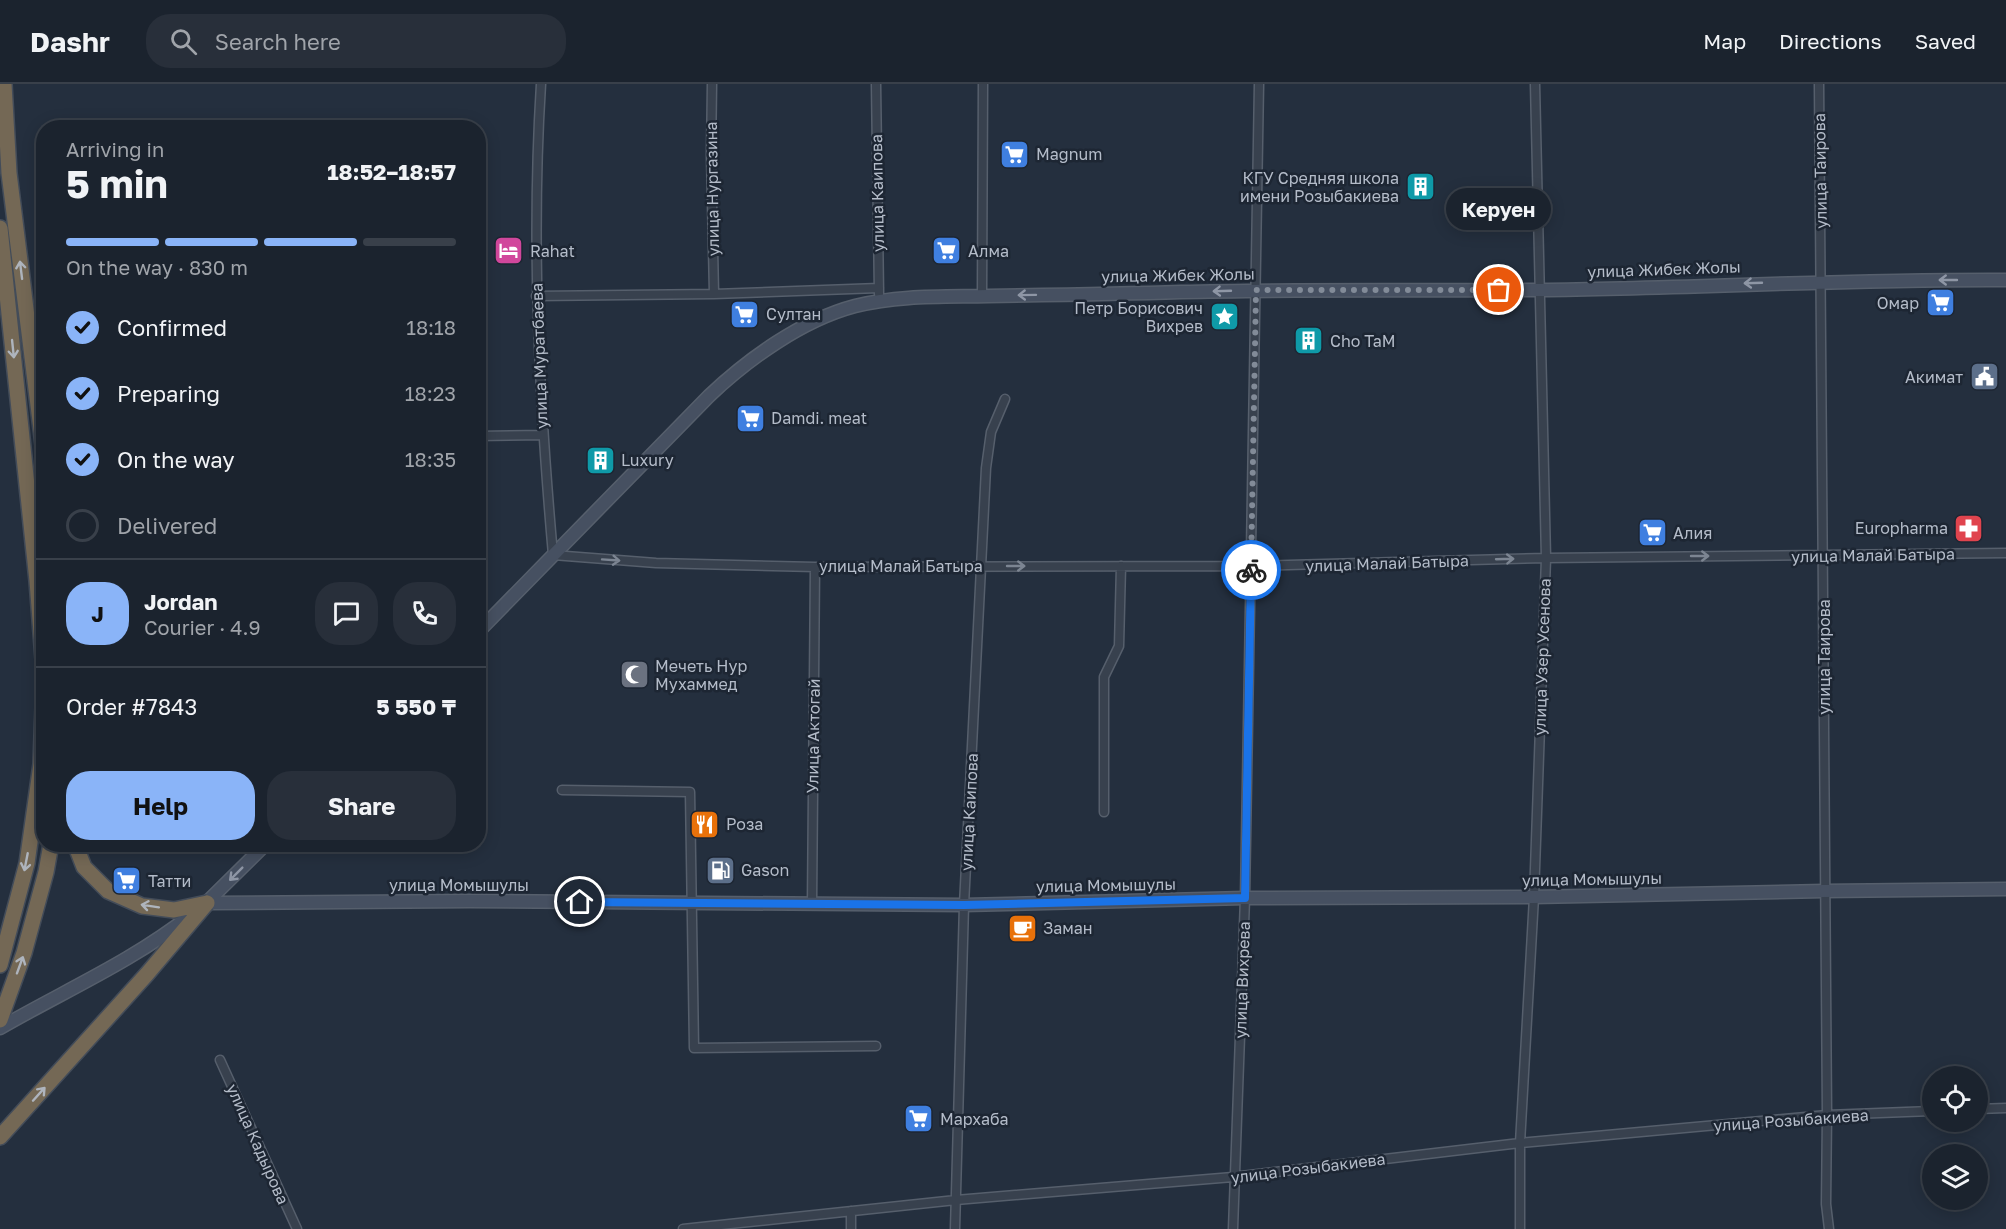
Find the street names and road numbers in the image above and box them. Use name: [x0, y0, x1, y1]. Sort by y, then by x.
street label: улица Таирова: [1809, 113, 1831, 229]
street label: улица Нургазина: [701, 121, 723, 257]
street label: улица Каипова: [866, 134, 888, 252]
street label: улица Жибек Жолы: [1587, 256, 1741, 282]
street label: улица Жибек Жолы: [1101, 264, 1255, 286]
street label: улица Муратбаева: [526, 283, 552, 429]
street label: улица Малай Батыра: [1791, 544, 1955, 566]
street label: улица Малай Батыра: [1305, 550, 1469, 576]
street label: улица Малай Батыра: [819, 556, 983, 576]
street label: улица Узер Усенова: [1529, 578, 1555, 736]
street label: улица Таирова: [1814, 599, 1834, 715]
street label: Улица Актогай: [802, 678, 824, 794]
street label: улица Каипова: [956, 753, 982, 871]
street label: улица Момышулы: [1522, 868, 1662, 890]
street label: улица Момышулы: [1036, 874, 1176, 896]
street label: улица Момышулы: [389, 875, 529, 895]
street label: улица Вихрева: [1230, 921, 1254, 1039]
street label: улица Кадырова: [222, 1081, 294, 1207]
street label: улица Розыбакиева: [1713, 1105, 1869, 1135]
street label: улица Розыбакиева: [1229, 1149, 1387, 1187]

